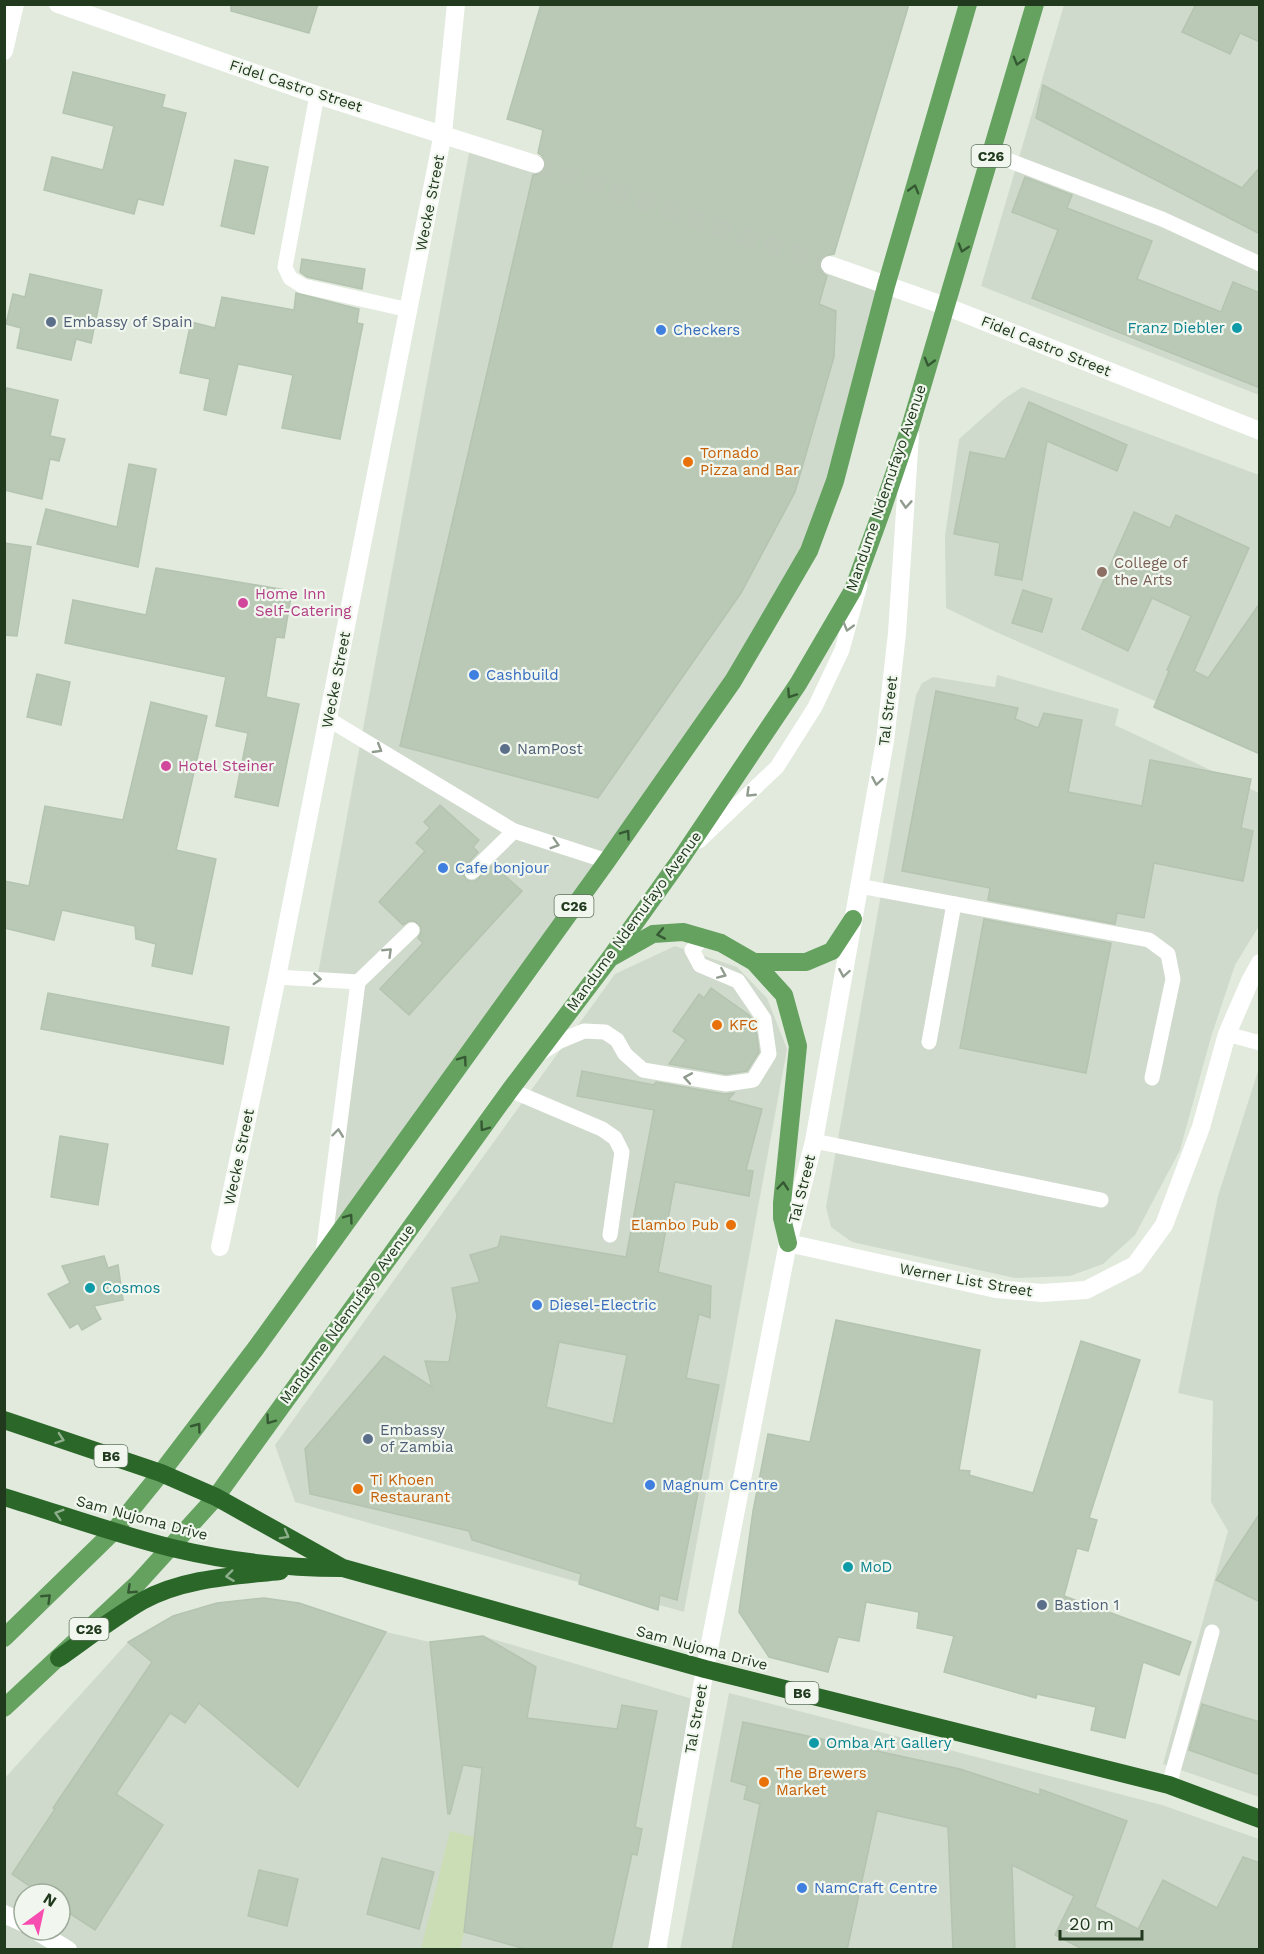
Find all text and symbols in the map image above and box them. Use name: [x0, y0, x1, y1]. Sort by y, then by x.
one-way arrow: [1013, 55, 1025, 66]
street label: Fidel Castro Street: [227, 56, 365, 116]
road number: C26: [972, 145, 1010, 167]
street label: Wecke Street: [412, 152, 448, 253]
one-way arrow: [907, 184, 919, 195]
one-way arrow: [958, 242, 970, 253]
street label: Fidel Castro Street: [978, 312, 1114, 381]
place label: Embassy of Spain: [63, 313, 193, 331]
marker: Embassy of Spain: [44, 315, 58, 329]
place label: Franz Diebler: [1127, 319, 1225, 337]
place label: Checkers: [673, 321, 740, 339]
marker: Franz Diebler: [1230, 321, 1244, 335]
marker: Checkers: [654, 323, 668, 337]
one-way arrow: [924, 356, 936, 367]
street label: Mandume Ndemufayo Avenue: [842, 382, 930, 594]
place label: Tornado Pizza and Bar: [700, 444, 799, 479]
marker: Tornado Pizza and Bar: [681, 455, 695, 469]
one-way arrow: [899, 499, 912, 508]
place label: College of the Arts: [1114, 554, 1188, 589]
marker: College of the Arts: [1095, 565, 1109, 579]
place label: Home Inn Self-Catering: [255, 585, 351, 620]
marker: Home Inn Self-Catering: [236, 596, 250, 610]
one-way arrow: [843, 621, 855, 632]
street label: Wecke Street: [318, 629, 354, 730]
place label: Cashbuild: [486, 666, 559, 684]
marker: Cashbuild: [467, 668, 481, 682]
street label: Tal Street: [875, 674, 901, 747]
one-way arrow: [787, 687, 798, 698]
place label: NamPost: [517, 740, 584, 758]
one-way arrow: [372, 742, 382, 754]
marker: NamPost: [498, 742, 512, 756]
place label: Hotel Steiner: [178, 757, 274, 775]
marker: Hotel Steiner: [159, 759, 173, 773]
one-way arrow: [872, 777, 884, 786]
one-way arrow: [746, 785, 757, 796]
street label: Mandume Ndemufayo Avenue: [563, 828, 705, 1014]
one-way arrow: [619, 829, 630, 840]
one-way arrow: [549, 837, 560, 849]
place label: Cafe bonjour: [455, 859, 549, 877]
marker: Cafe bonjour: [436, 861, 450, 875]
road number: C26: [554, 895, 594, 917]
one-way arrow: [656, 927, 666, 940]
one-way arrow: [381, 949, 392, 960]
one-way arrow: [716, 967, 727, 979]
one-way arrow: [838, 968, 851, 978]
one-way arrow: [313, 973, 322, 986]
place label: KFC: [729, 1016, 758, 1034]
marker: KFC: [710, 1018, 724, 1032]
one-way arrow: [456, 1056, 467, 1067]
one-way arrow: [683, 1072, 692, 1084]
street label: Wecke Street: [220, 1106, 258, 1207]
one-way arrow: [480, 1120, 491, 1131]
one-way arrow: [332, 1129, 344, 1138]
street label: Tal Street: [785, 1152, 819, 1225]
one-way arrow: [776, 1181, 789, 1190]
one-way arrow: [342, 1214, 353, 1225]
place label: Elambo Pub: [631, 1216, 719, 1234]
marker: Elambo Pub: [724, 1218, 738, 1232]
street label: Mandume Ndemufayo Avenue: [276, 1221, 418, 1407]
street label: Werner List Street: [898, 1259, 1035, 1301]
place label: Cosmos: [102, 1279, 160, 1297]
marker: Cosmos: [83, 1281, 97, 1295]
place label: Diesel-Electric: [549, 1296, 657, 1314]
marker: Diesel-Electric: [530, 1298, 544, 1312]
one-way arrow: [266, 1414, 277, 1425]
place label: Embassy of Zambia: [380, 1421, 454, 1456]
one-way arrow: [189, 1422, 200, 1433]
one-way arrow: [54, 1432, 65, 1444]
marker: Embassy of Zambia: [361, 1432, 375, 1446]
road number: B6: [94, 1445, 128, 1467]
place label: Ti Khoen Restaurant: [370, 1471, 451, 1506]
place label: Magnum Centre: [662, 1476, 778, 1494]
marker: Magnum Centre: [643, 1478, 657, 1492]
marker: Ti Khoen Restaurant: [351, 1482, 365, 1496]
street label: Sam Nujoma Drive: [74, 1492, 210, 1544]
one-way arrow: [54, 1509, 65, 1521]
one-way arrow: [279, 1528, 289, 1539]
place label: MoD: [860, 1558, 892, 1576]
marker: MoD: [841, 1560, 855, 1574]
one-way arrow: [226, 1570, 235, 1582]
one-way arrow: [128, 1583, 138, 1594]
one-way arrow: [41, 1594, 51, 1605]
place label: Bastion 1: [1054, 1596, 1119, 1614]
marker: Bastion 1: [1035, 1598, 1049, 1612]
road number: C26: [70, 1618, 109, 1640]
street label: Sam Nujoma Drive: [634, 1622, 770, 1674]
street label: Tal Street: [681, 1682, 711, 1755]
road number: B6: [786, 1682, 818, 1704]
place label: Omba Art Gallery: [826, 1734, 952, 1752]
marker: Omba Art Gallery: [807, 1736, 821, 1750]
place label: The Brewers Market: [776, 1764, 867, 1799]
marker: The Brewers Market: [757, 1775, 771, 1789]
place label: NamCraft Centre: [814, 1879, 938, 1897]
marker: NamCraft Centre: [795, 1881, 809, 1895]
north arrow: [12, 1882, 72, 1942]
text: N: [40, 1889, 60, 1911]
scale bar: [1060, 1903, 1142, 1941]
text: 20 m: [1069, 1913, 1114, 1934]

